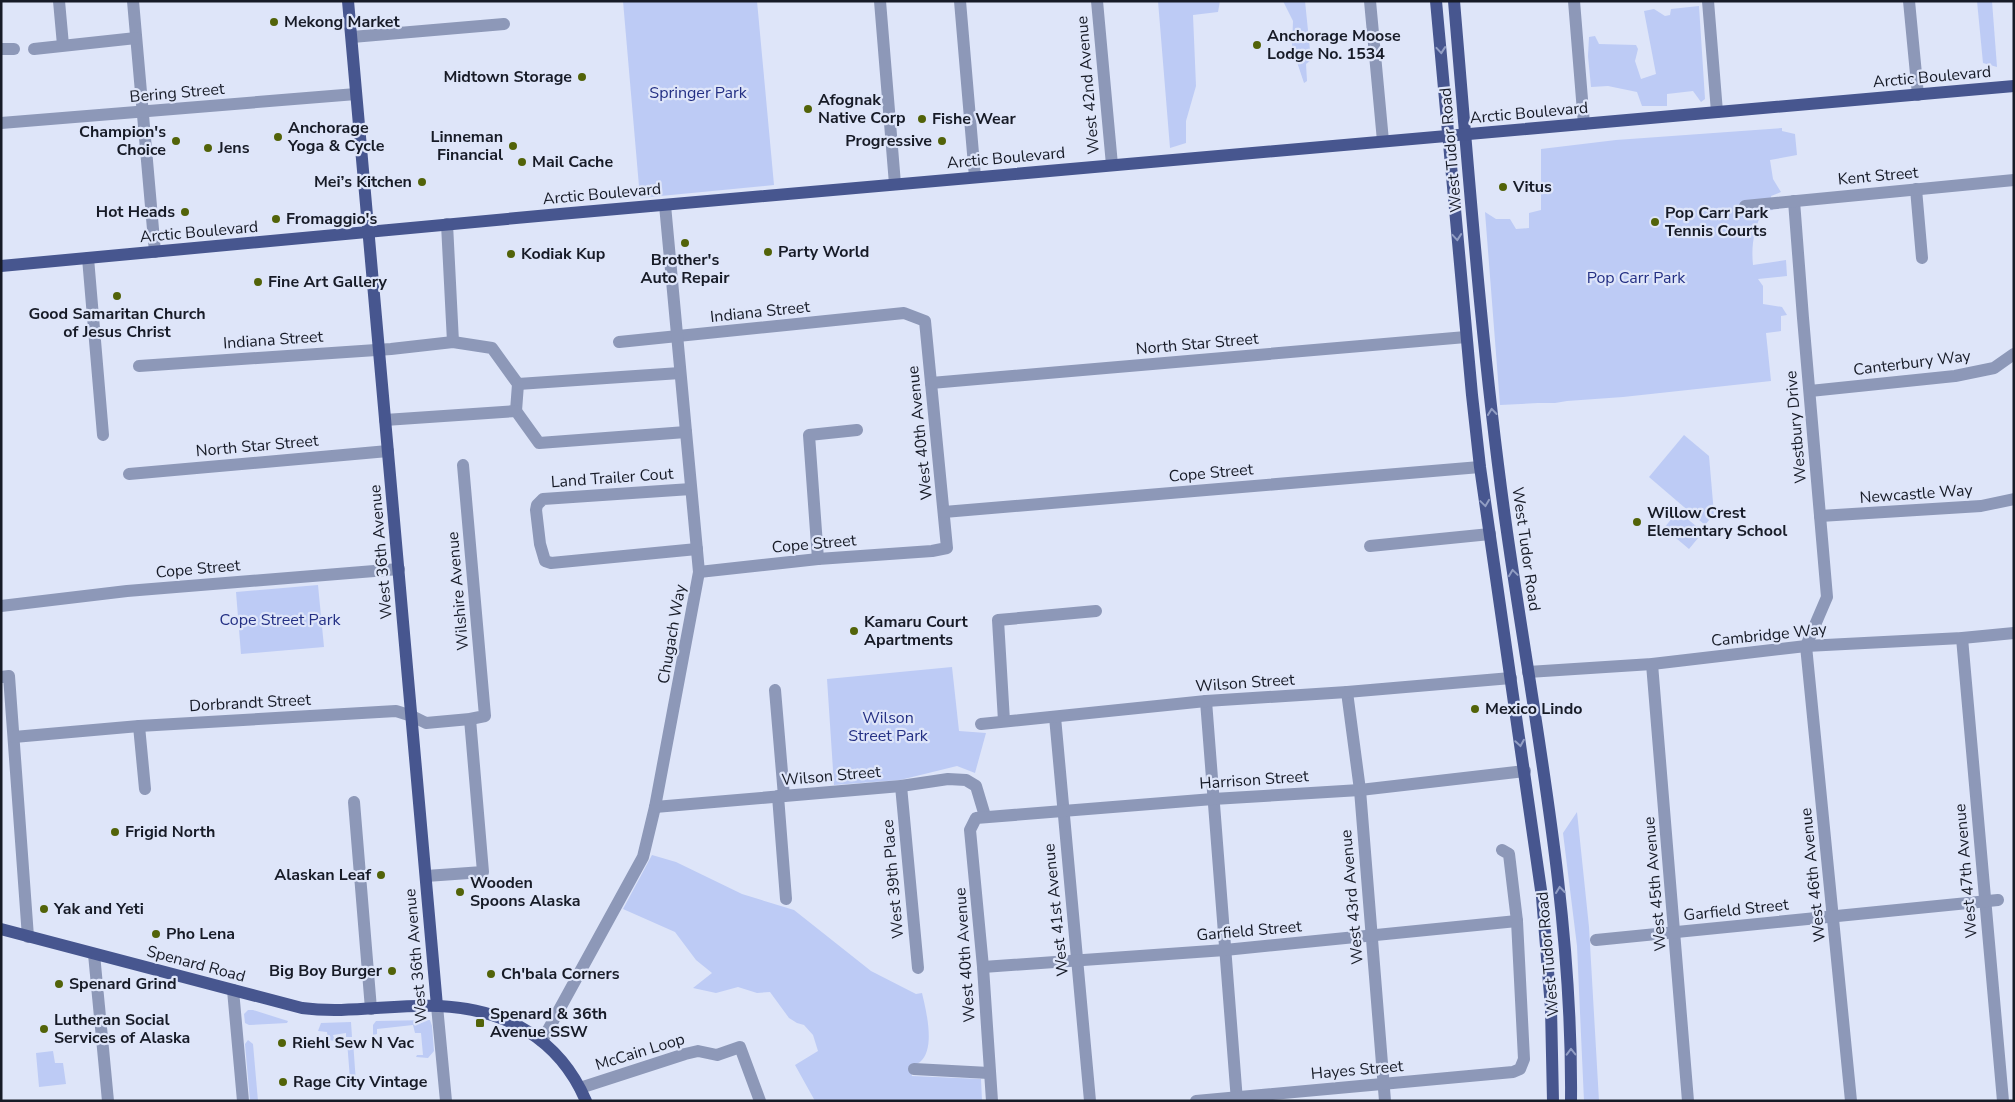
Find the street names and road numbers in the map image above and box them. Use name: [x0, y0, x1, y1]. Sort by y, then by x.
street label: West 42nd Avenue: [1071, 15, 1105, 155]
street label: Arctic Boulevard: [1872, 61, 1992, 93]
street label: Bering Street: [129, 78, 226, 108]
street label: West Tudor Road: [1435, 87, 1467, 213]
street label: Arctic Boulevard: [1469, 97, 1589, 129]
street label: Arctic Boulevard: [946, 142, 1066, 174]
street label: Kent Street: [1837, 161, 1920, 190]
street label: Arctic Boulevard: [542, 178, 662, 210]
street label: Arctic Boulevard: [139, 216, 259, 248]
street label: Indiana Street: [709, 296, 811, 328]
street label: Indiana Street: [222, 326, 324, 354]
street label: North Star Street: [1135, 328, 1260, 360]
street label: Canterbury Way: [1852, 345, 1973, 381]
street label: West 40th Avenue: [902, 365, 938, 501]
street label: Westbury Drive: [1780, 370, 1812, 484]
street label: North Star Street: [195, 430, 320, 462]
street label: Cope Street: [1168, 458, 1255, 488]
street label: Land Trailer Cout: [550, 463, 674, 493]
street label: Newcastle Way: [1859, 479, 1974, 509]
street label: West 36th Avenue: [364, 484, 398, 620]
street label: West Tudor Road: [1506, 485, 1546, 613]
street label: Cope Street: [771, 529, 858, 559]
street label: Wilshire Avenue: [442, 531, 474, 651]
street label: Cope Street: [155, 554, 242, 584]
street label: Chugach Way: [652, 582, 692, 685]
street label: Cambridge Way: [1710, 618, 1829, 652]
street label: Wilson Street: [1195, 669, 1296, 697]
street label: Dorbrandt Street: [189, 689, 312, 717]
street label: Wilson Street: [781, 761, 882, 791]
street label: Harrison Street: [1199, 765, 1310, 795]
street label: West 47th Avenue: [1949, 803, 1983, 939]
street label: West 46th Avenue: [1795, 807, 1831, 943]
street label: West 45th Avenue: [1638, 816, 1672, 952]
street label: West 39th Place: [877, 818, 909, 940]
street label: West 43rd Avenue: [1335, 829, 1369, 965]
street label: West 41st Avenue: [1038, 842, 1074, 978]
street label: West 40th Avenue: [949, 887, 981, 1023]
street label: West 36th Avenue: [399, 888, 433, 1024]
street label: West Tudor Road: [1532, 891, 1564, 1017]
street label: Garfield Street: [1682, 894, 1790, 926]
street label: Garfield Street: [1196, 915, 1303, 947]
street label: Spenard Road: [144, 940, 248, 988]
street label: McCain Loop: [592, 1028, 688, 1076]
street label: Hayes Street: [1310, 1055, 1405, 1085]

